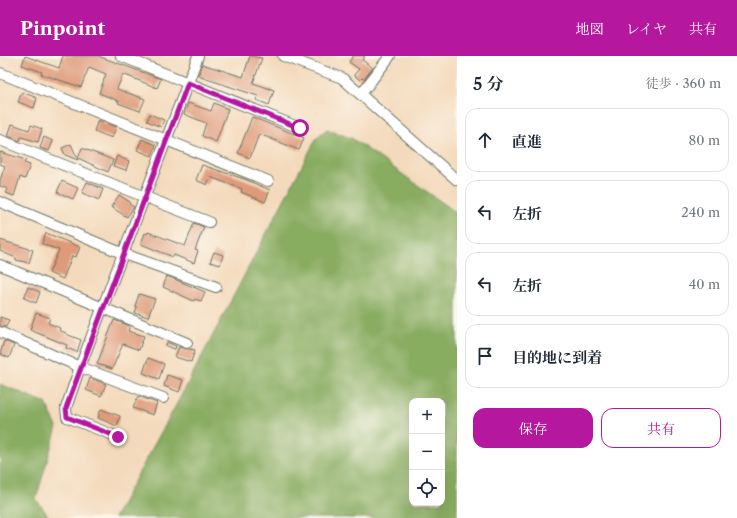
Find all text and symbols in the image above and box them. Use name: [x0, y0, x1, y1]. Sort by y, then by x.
text: Pinpoint: [20, 17, 105, 40]
text: 地図: [576, 20, 604, 38]
text: レイヤ: [626, 20, 667, 38]
text: 共有: [689, 20, 717, 38]
text: 5 分: [473, 74, 504, 94]
text: 徒歩 · 360 m: [646, 75, 721, 91]
route start: [291, 119, 309, 137]
icon: ahead: [474, 129, 496, 151]
text: 直進: [512, 132, 542, 151]
text: 80 m: [688, 132, 720, 148]
icon: left: [474, 201, 496, 223]
text: 左折: [512, 204, 542, 223]
text: 240 m: [681, 204, 720, 220]
icon: left: [474, 273, 496, 295]
text: 左折: [512, 276, 542, 295]
text: 40 m: [689, 276, 720, 292]
icon: arrive: [474, 345, 496, 367]
text: 目的地に到着: [512, 348, 602, 367]
map controls: [409, 398, 445, 506]
button: +: [409, 398, 445, 434]
button: 保存: [473, 408, 593, 448]
button: 共有: [601, 408, 721, 448]
route end: [109, 428, 127, 446]
button: −: [409, 434, 445, 470]
button: locate: [409, 470, 445, 506]

